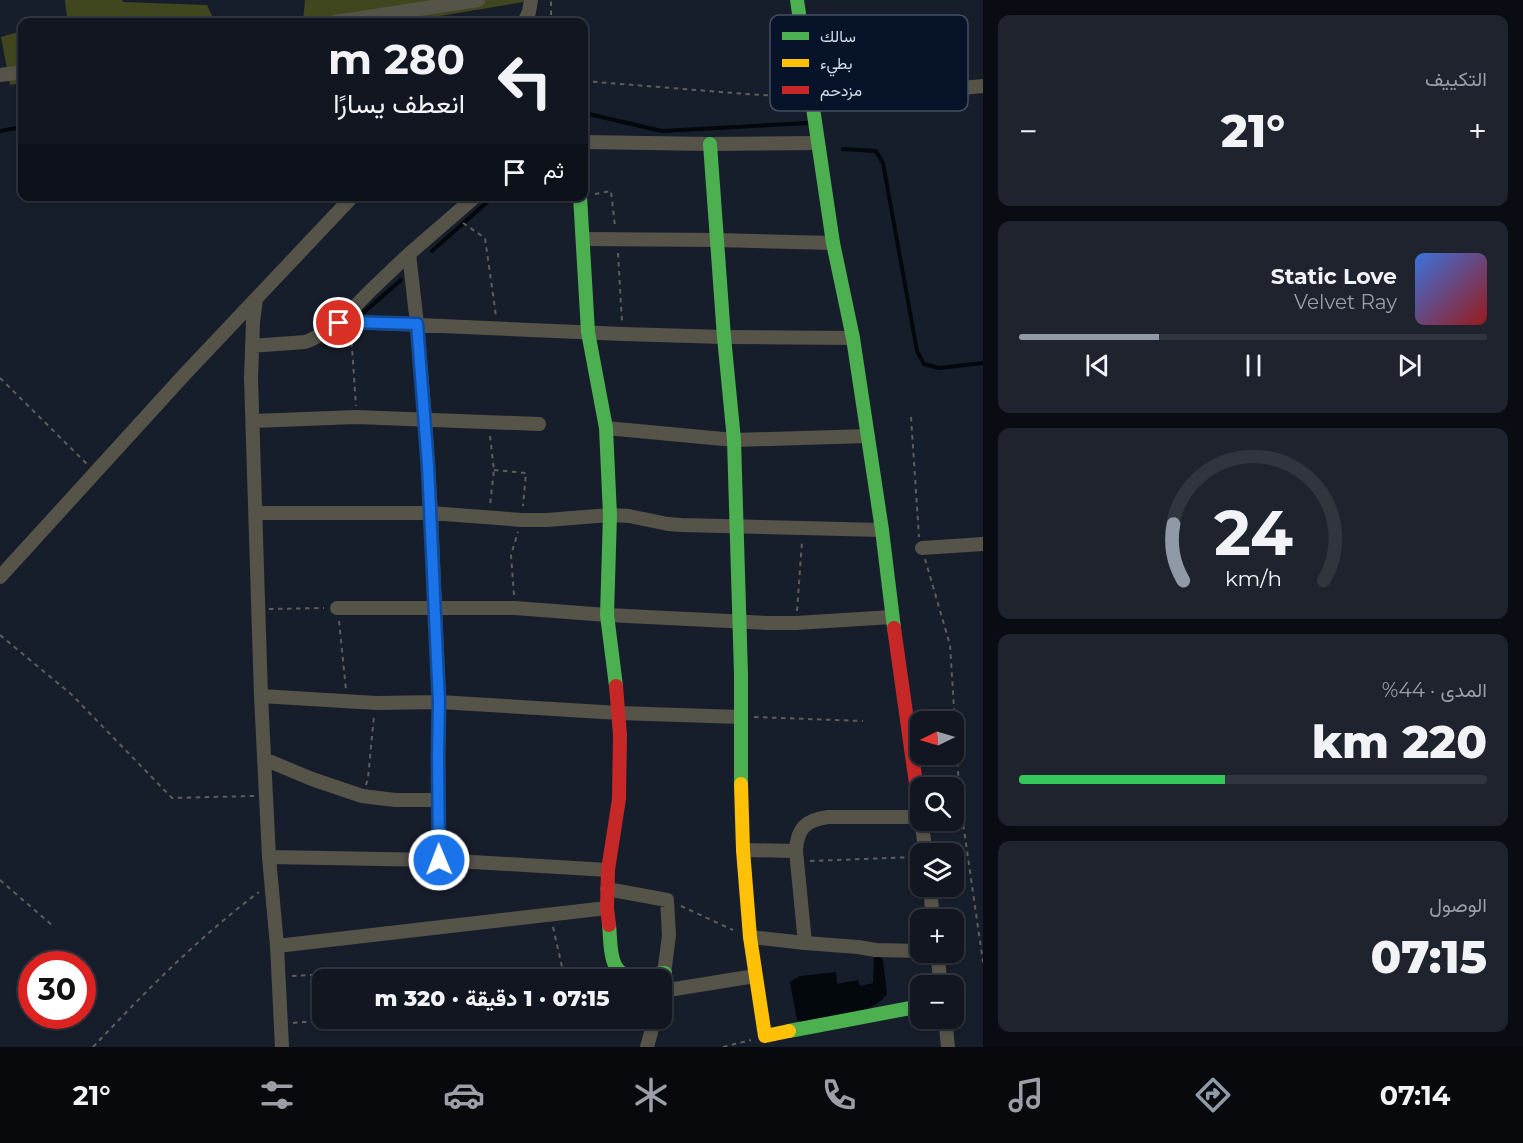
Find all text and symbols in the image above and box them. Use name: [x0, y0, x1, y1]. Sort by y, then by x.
legend: [770, 15, 968, 111]
text: سالك: [820, 27, 856, 46]
text: 280 m: [328, 33, 465, 85]
icon: left: [486, 42, 564, 120]
text: بطيء: [820, 54, 852, 77]
text: التكييف: [1425, 67, 1487, 91]
text: مزدحم: [820, 81, 862, 101]
text: انعطف يسارًا: [333, 87, 465, 120]
text: 21°: [1221, 103, 1285, 158]
text: −: [1019, 111, 1038, 151]
text: +: [1468, 111, 1487, 151]
icon: arrive: [498, 156, 531, 189]
text: ثم: [543, 157, 564, 184]
text: Static Love: [1271, 263, 1397, 290]
text: Velvet Ray: [1294, 290, 1397, 314]
pin: [313, 297, 364, 348]
icon: arrive: [322, 306, 355, 339]
icon: previous: [1081, 349, 1114, 382]
icon: pause: [1237, 349, 1270, 382]
icon: next: [1393, 349, 1426, 382]
text: 24: [1213, 495, 1293, 571]
text: km/h: [1224, 565, 1282, 591]
text: المدى · 44%: [1382, 678, 1487, 702]
north arrow: [910, 711, 964, 765]
map controls: [910, 711, 964, 1029]
text: 220 km: [1312, 714, 1487, 769]
button: search: [910, 777, 964, 831]
position arrow: [407, 828, 471, 892]
button: layers: [910, 843, 964, 897]
text: الوصول: [1429, 893, 1487, 917]
button: +: [910, 909, 964, 963]
text: 07:15: [1370, 929, 1487, 984]
speed limit sign: 30: [18, 951, 96, 1029]
button: −: [910, 975, 964, 1029]
text: 07:15 · 1 دقيقة · 320 m: [374, 985, 610, 1012]
icon: filters: [256, 1074, 298, 1116]
icon: car: [443, 1074, 485, 1116]
icon: climate: [630, 1074, 672, 1116]
icon: phone: [818, 1074, 860, 1116]
icon: music: [1005, 1074, 1047, 1116]
icon: directions: [1192, 1074, 1234, 1116]
text: 21°: [73, 1079, 111, 1112]
text: 07:14: [1380, 1079, 1450, 1112]

